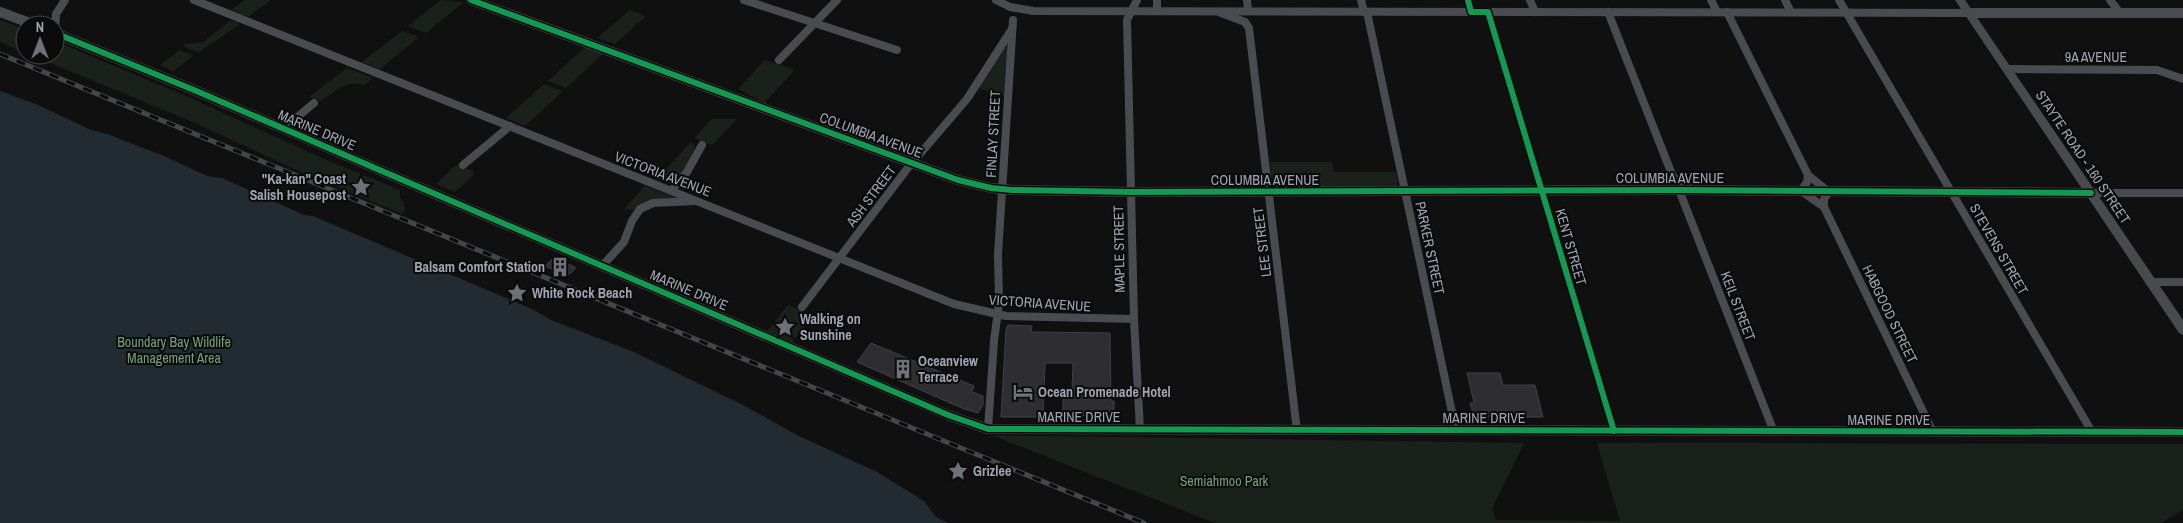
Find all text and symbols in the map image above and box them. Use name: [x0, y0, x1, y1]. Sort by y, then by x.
north arrow: [15, 15, 65, 65]
text: N: [36, 18, 44, 36]
street label: 9A AVENUE: [2065, 48, 2127, 66]
street label: STAYTE ROAD - 160 STREET: [2032, 87, 2134, 227]
street label: FINLAY STREET: [982, 90, 1004, 178]
street label: MARINE DRIVE: [275, 106, 359, 154]
street label: COLUMBIA AVENUE: [817, 108, 925, 162]
street label: VICTORIA AVENUE: [612, 147, 714, 201]
street label: ASH STREET: [842, 162, 900, 231]
street label: COLUMBIA AVENUE: [1616, 169, 1724, 187]
place label: "Ka-kan" Coast Salish Housepost: [250, 170, 346, 204]
street label: COLUMBIA AVENUE: [1211, 171, 1319, 189]
place icon: "Ka-kan" Coast Salish Housepost: [350, 176, 372, 198]
street label: PARKER STREET: [1411, 200, 1449, 296]
street label: STEVENS STREET: [1966, 200, 2032, 298]
street label: MAPLE STREET: [1109, 205, 1129, 293]
street label: LEE STREET: [1249, 206, 1275, 278]
street label: KENT STREET: [1551, 207, 1591, 287]
building icon: Balsam Comfort Station: [549, 256, 571, 278]
place label: Balsam Comfort Station: [414, 258, 545, 276]
street label: HABGOOD STREET: [1858, 262, 1922, 366]
street label: MARINE DRIVE: [647, 266, 731, 314]
street label: KEIL STREET: [1717, 269, 1759, 343]
place icon: White Rock Beach: [506, 282, 528, 304]
place label: White Rock Beach: [532, 284, 632, 302]
street label: VICTORIA AVENUE: [988, 290, 1092, 316]
place label: Walking on Sunshine: [800, 310, 861, 344]
place icon: Walking on Sunshine: [774, 316, 796, 338]
park label: Boundary Bay Wildlife Management Area: [117, 333, 231, 367]
place label: Oceanview Terrace: [918, 352, 978, 386]
building icon: Oceanview Terrace: [892, 358, 914, 380]
hotel icon: Ocean Promenade Hotel: [1012, 381, 1034, 403]
place label: Ocean Promenade Hotel: [1038, 383, 1171, 401]
street label: MARINE DRIVE: [1038, 408, 1120, 426]
street label: MARINE DRIVE: [1443, 409, 1525, 427]
street label: MARINE DRIVE: [1848, 411, 1930, 429]
place icon: Grizlee: [947, 460, 969, 482]
place label: Grizlee: [973, 462, 1011, 480]
park label: Semiahmoo Park: [1180, 472, 1269, 490]

